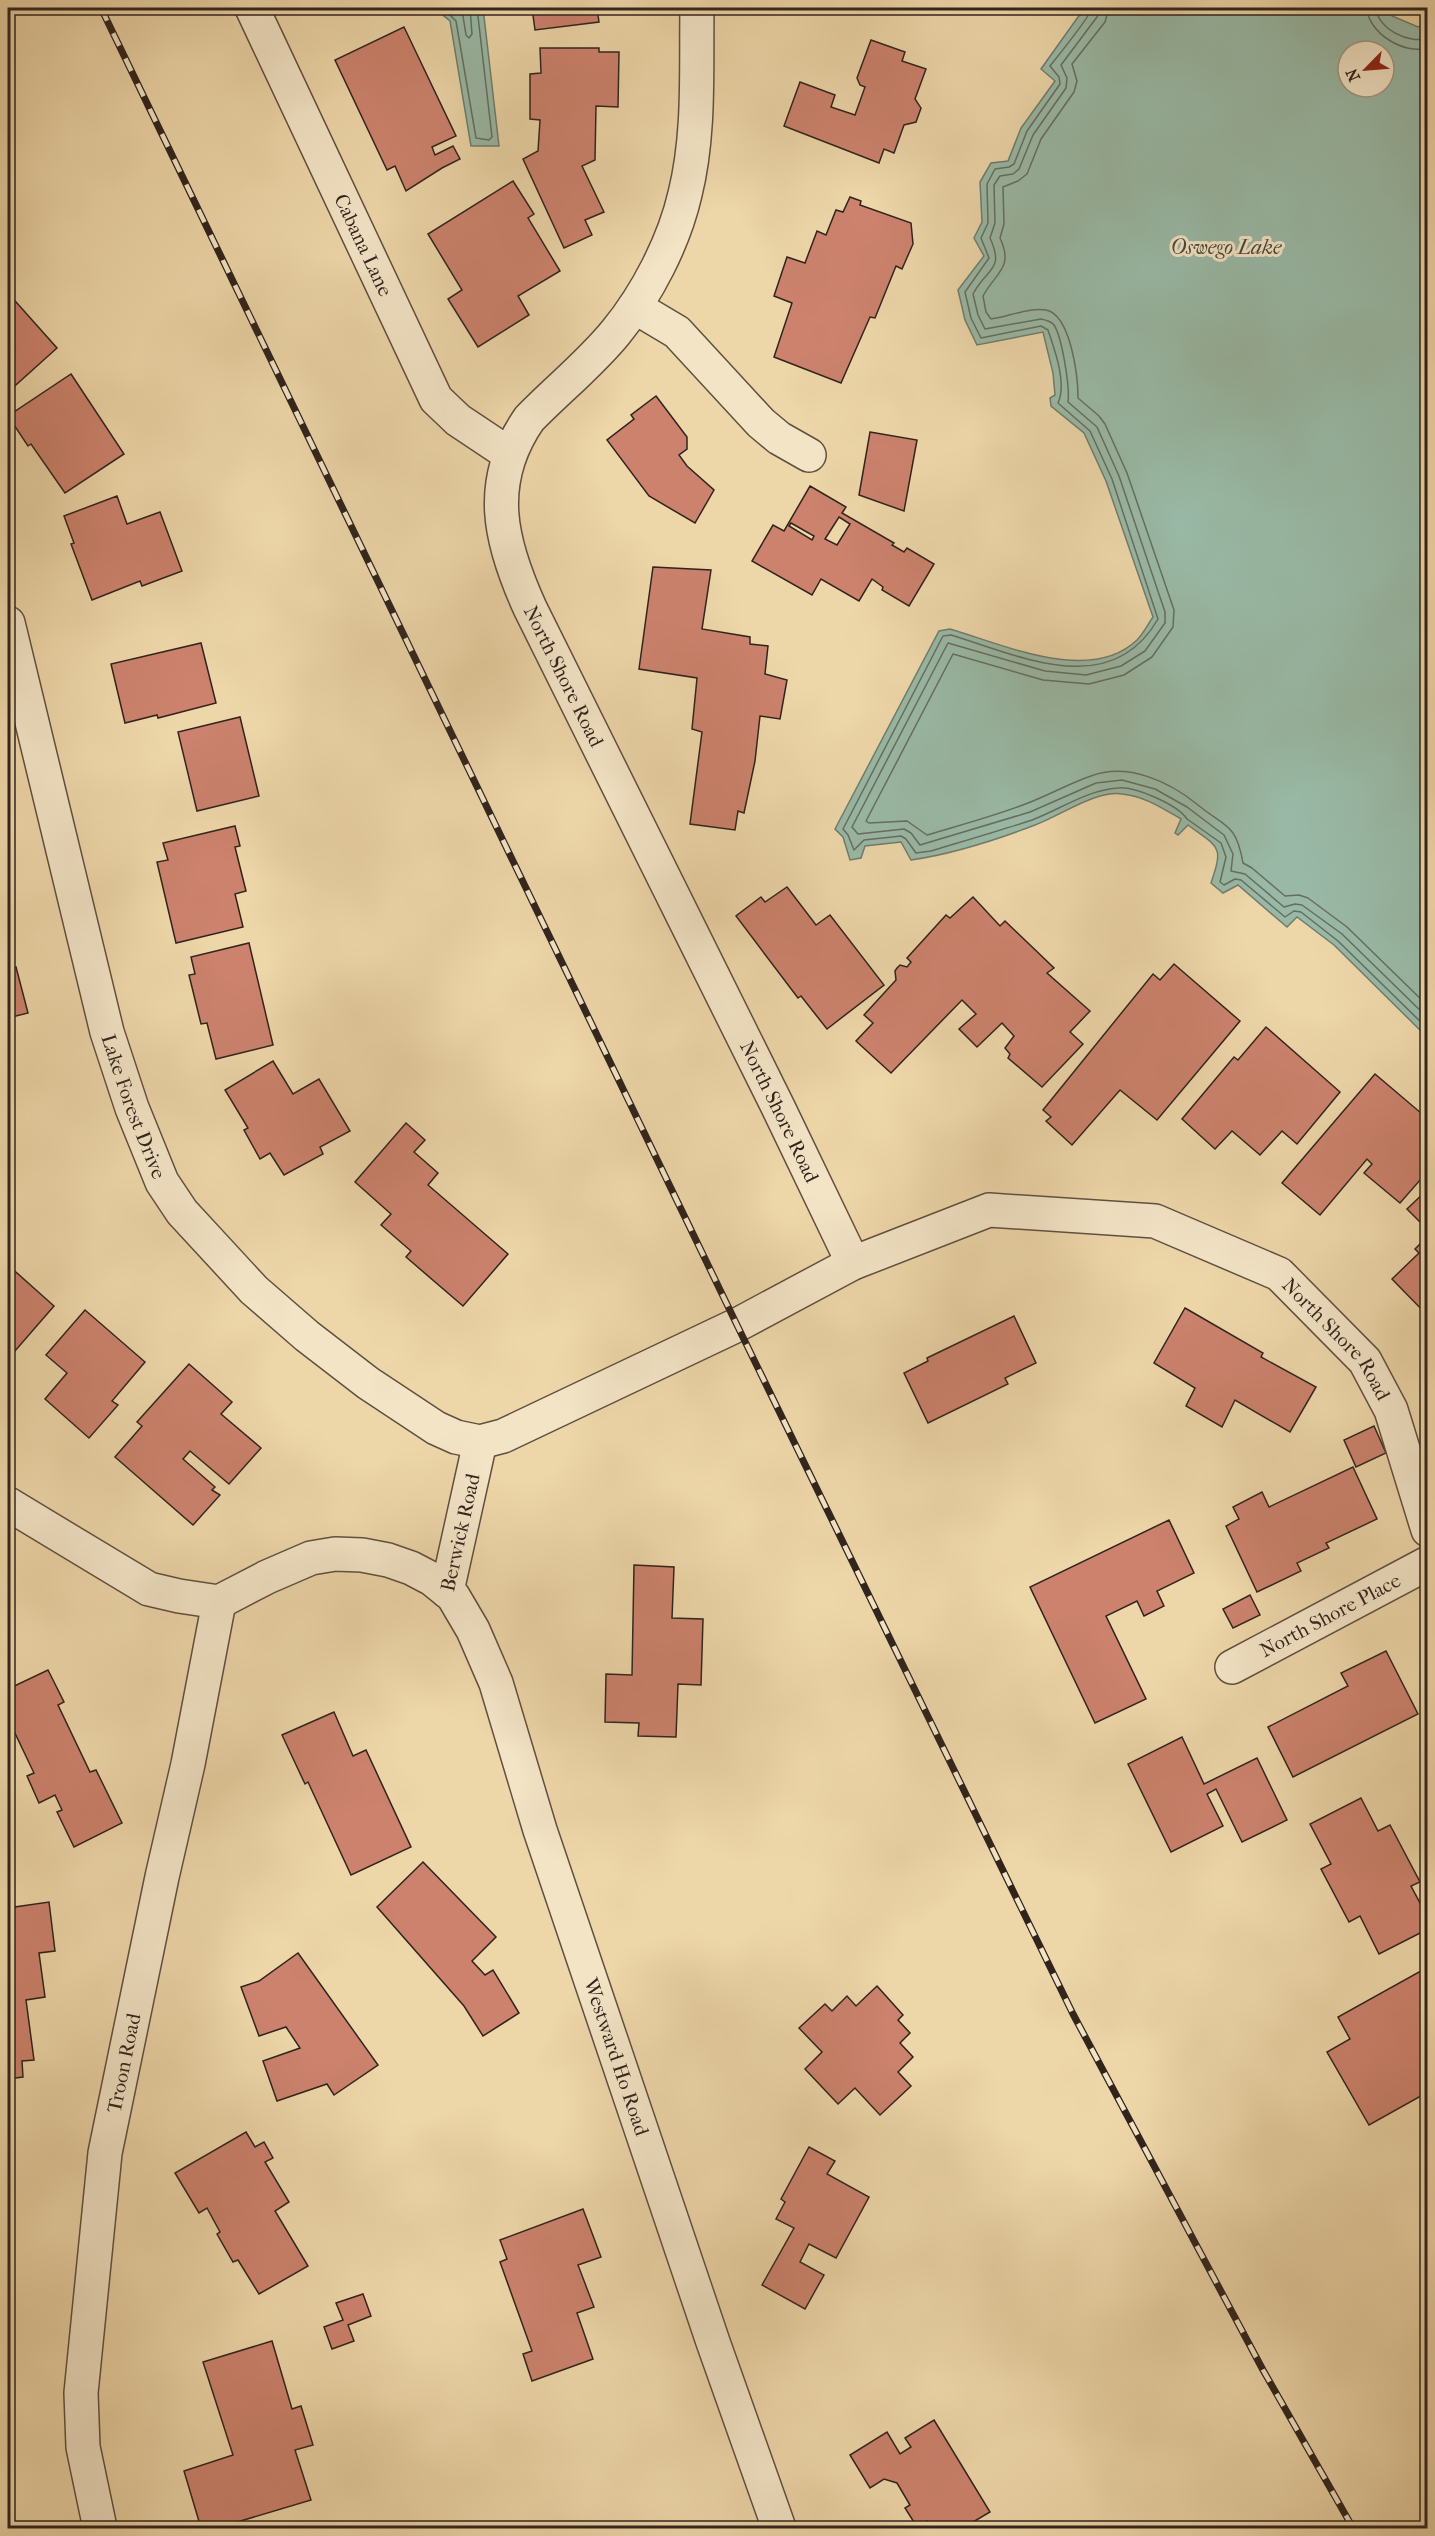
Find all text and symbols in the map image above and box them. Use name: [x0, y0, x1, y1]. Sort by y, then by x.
north arrow: [1336, 39, 1396, 99]
text: N: [1341, 65, 1364, 85]
street label: Cabana Lane: [329, 190, 397, 300]
water label: Oswego Lake: [1170, 235, 1282, 259]
street label: North Shore Road: [519, 602, 609, 752]
street label: Lake Forest Drive: [97, 1031, 171, 1182]
street label: North Shore Road: [735, 1037, 824, 1187]
street label: North Shore Road: [1278, 1273, 1395, 1405]
street label: Berwick Road: [436, 1470, 485, 1594]
street label: North Shore Place: [1256, 1569, 1405, 1662]
street label: Westward Ho Road: [579, 1974, 654, 2140]
street label: Troon Road: [103, 2010, 146, 2115]

